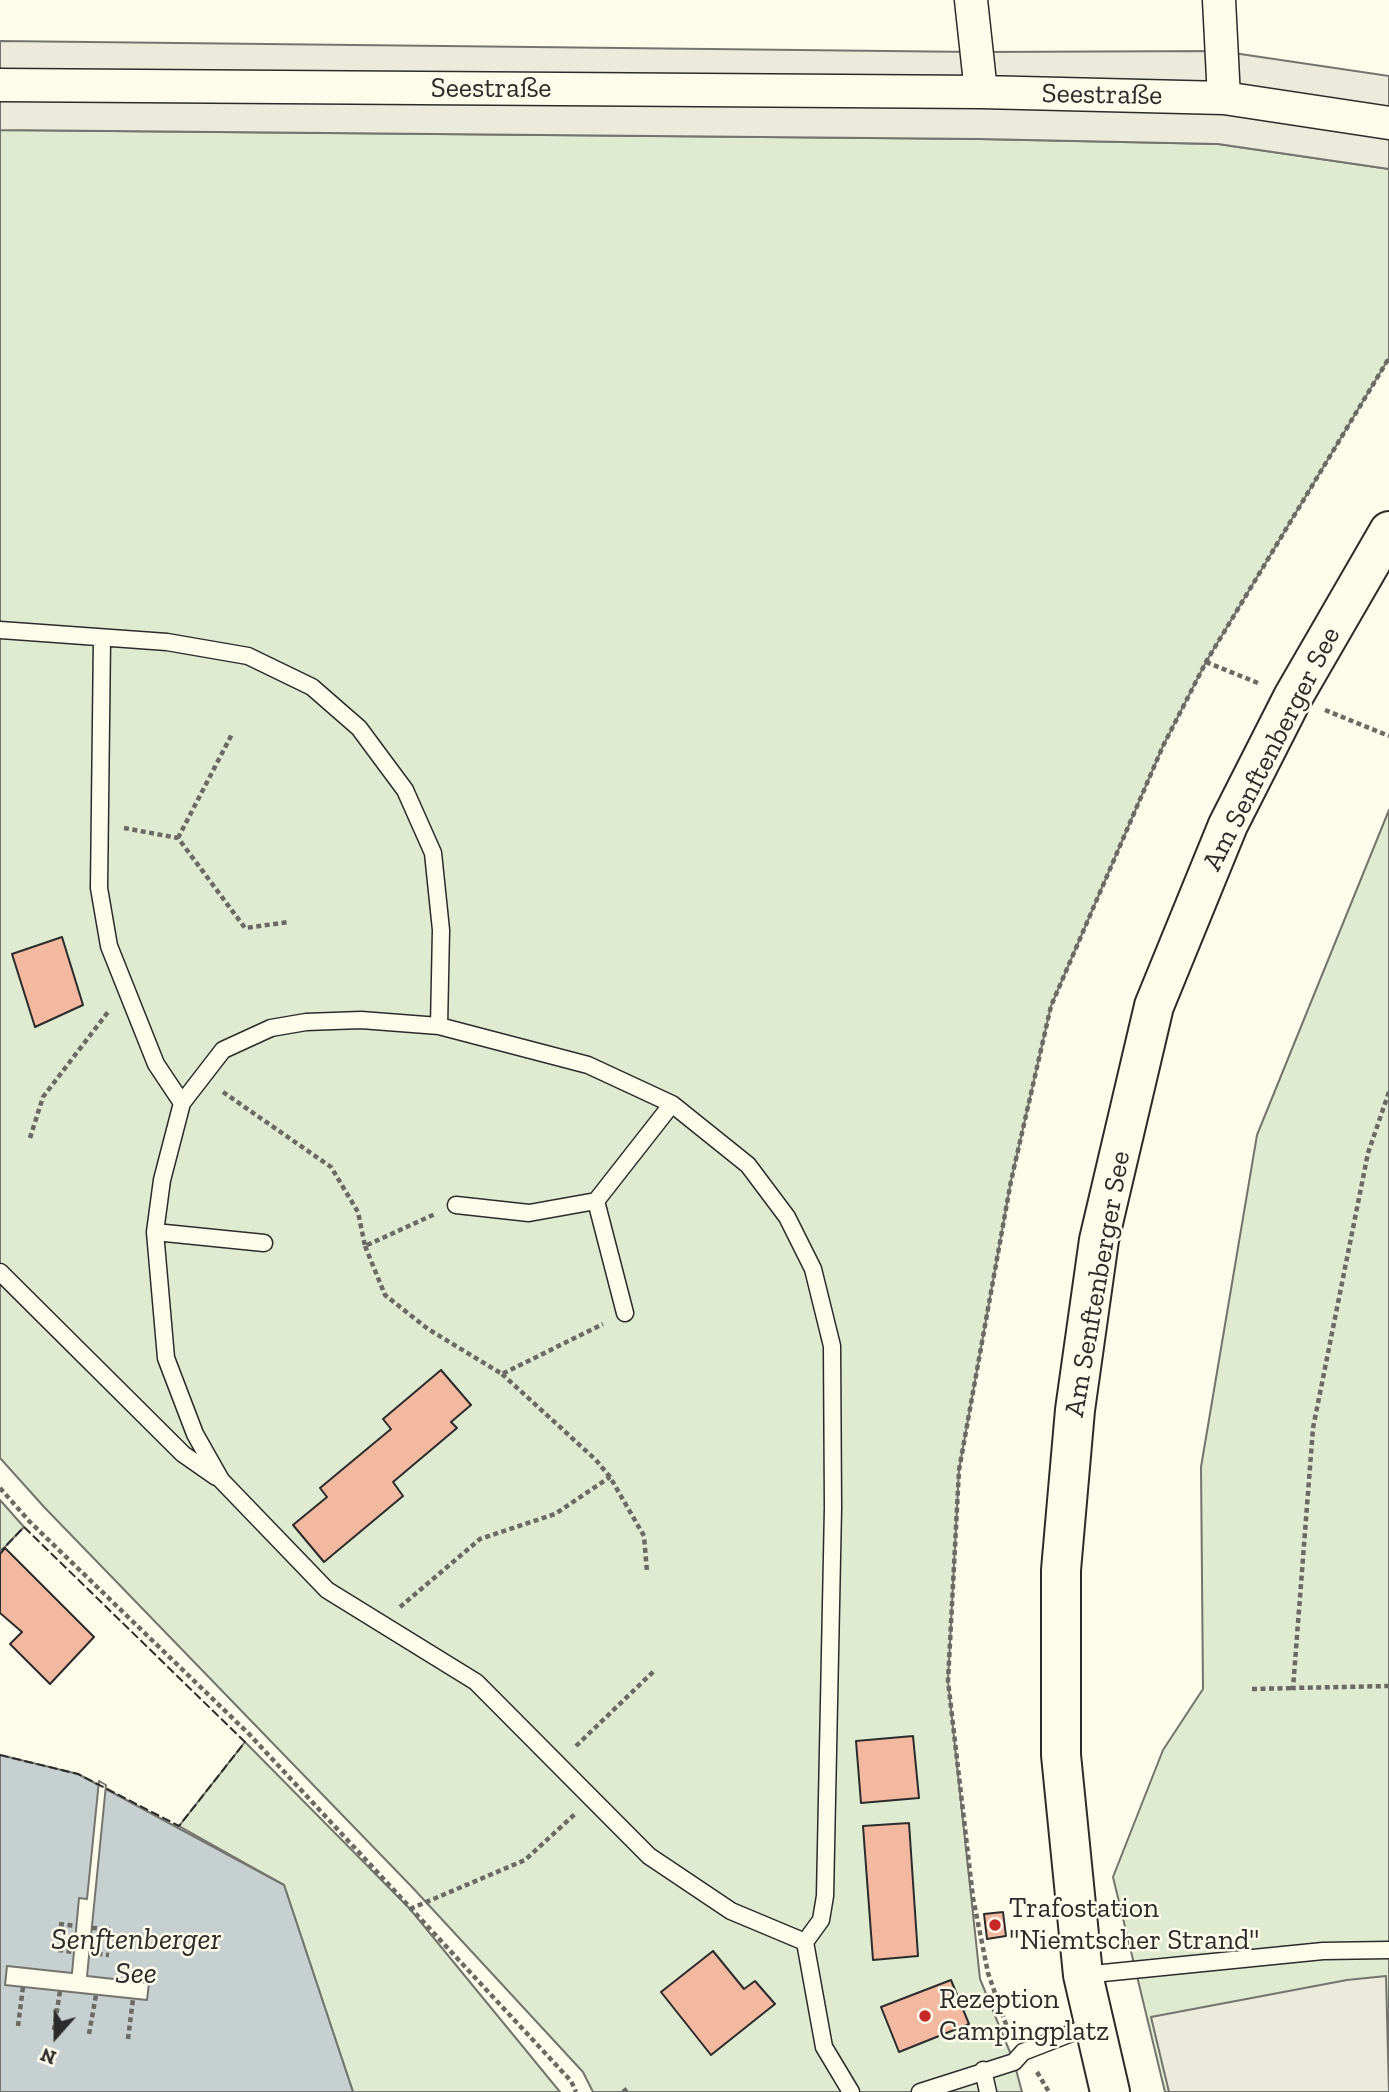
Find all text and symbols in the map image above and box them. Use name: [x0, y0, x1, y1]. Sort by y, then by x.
street label: Seestraße: [431, 72, 551, 106]
street label: Seestraße: [1041, 77, 1163, 113]
street label: Am Senftenberger See: [1196, 622, 1348, 876]
street label: Am Senftenberger See: [1058, 1149, 1138, 1419]
place label: Trafostation "Niemtscher Strand": [1009, 1892, 1259, 1958]
marker: Trafostation "Niemtscher Strand": [987, 1917, 1003, 1933]
water label: Senftenberger See: [51, 1922, 221, 1993]
place label: Rezeption Campingplatz: [939, 1983, 1109, 2049]
north arrow: [21, 2001, 91, 2071]
marker: Rezeption Campingplatz: [917, 2008, 933, 2024]
text: N: [37, 2043, 59, 2069]

